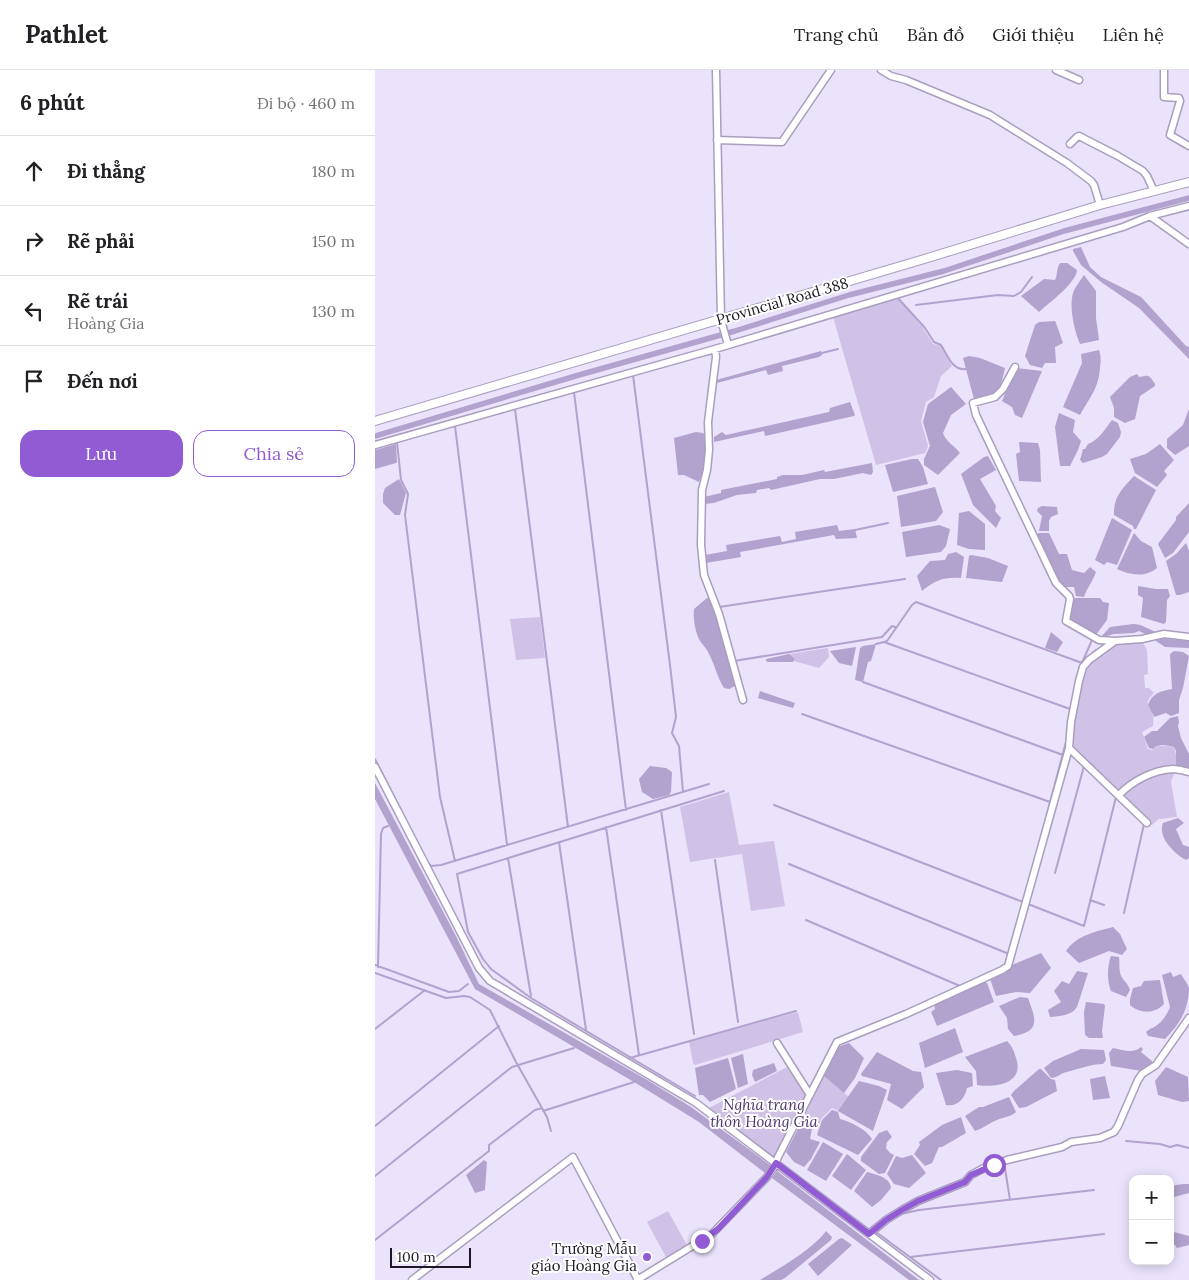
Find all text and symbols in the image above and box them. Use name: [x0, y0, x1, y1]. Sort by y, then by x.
text: Pathlet: [25, 19, 108, 50]
text: Trang chủ: [794, 23, 879, 46]
text: Bản đồ: [907, 23, 964, 46]
text: Giới thiệu: [992, 23, 1075, 46]
text: Liên hệ: [1103, 23, 1164, 46]
text: 6 phút: [20, 89, 85, 116]
text: Đi bộ · 460 m: [257, 93, 355, 113]
icon: ahead: [20, 157, 48, 185]
text: Đi thẳng: [67, 159, 145, 183]
text: 180 m: [312, 161, 355, 181]
icon: right: [20, 227, 48, 255]
text: Rẽ phải: [67, 229, 135, 253]
text: 150 m: [312, 231, 355, 251]
street label: Provincial Road 388: [714, 273, 850, 329]
text: Rẽ trái: [67, 289, 128, 313]
icon: left: [20, 297, 48, 325]
text: 130 m: [312, 301, 355, 321]
text: Hoàng Gia: [67, 313, 144, 333]
icon: arrive: [20, 367, 48, 395]
text: Đến nơi: [67, 369, 138, 393]
button: Lưu: [20, 430, 183, 477]
button: Chia sẻ: [193, 430, 355, 477]
park label: Nghĩa trang thôn Hoàng Gia: [710, 1095, 819, 1131]
route start: [983, 1154, 1006, 1177]
map controls: [1129, 1175, 1174, 1265]
button: +: [1129, 1175, 1174, 1220]
button: −: [1129, 1220, 1174, 1265]
route end: [691, 1230, 714, 1253]
place label: Trường Mẫu giáo Hoàng Gia: [531, 1239, 637, 1275]
scale bar: [390, 1245, 471, 1268]
text: 100 m: [397, 1248, 436, 1266]
marker: Trường Mẫu giáo Hoàng Gia: [641, 1251, 653, 1263]

